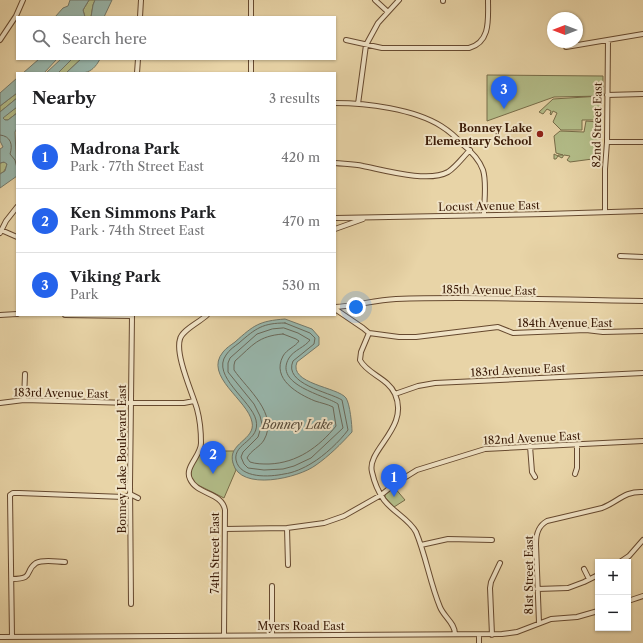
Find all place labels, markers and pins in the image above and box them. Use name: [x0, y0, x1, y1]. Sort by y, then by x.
pin: 3: [491, 76, 517, 109]
place label: Bonney Lake Elementary School: [425, 121, 532, 148]
marker: Bonney Lake Elementary School: [535, 129, 545, 139]
pin: 2: [200, 441, 226, 474]
pin: 1: [381, 464, 407, 497]

